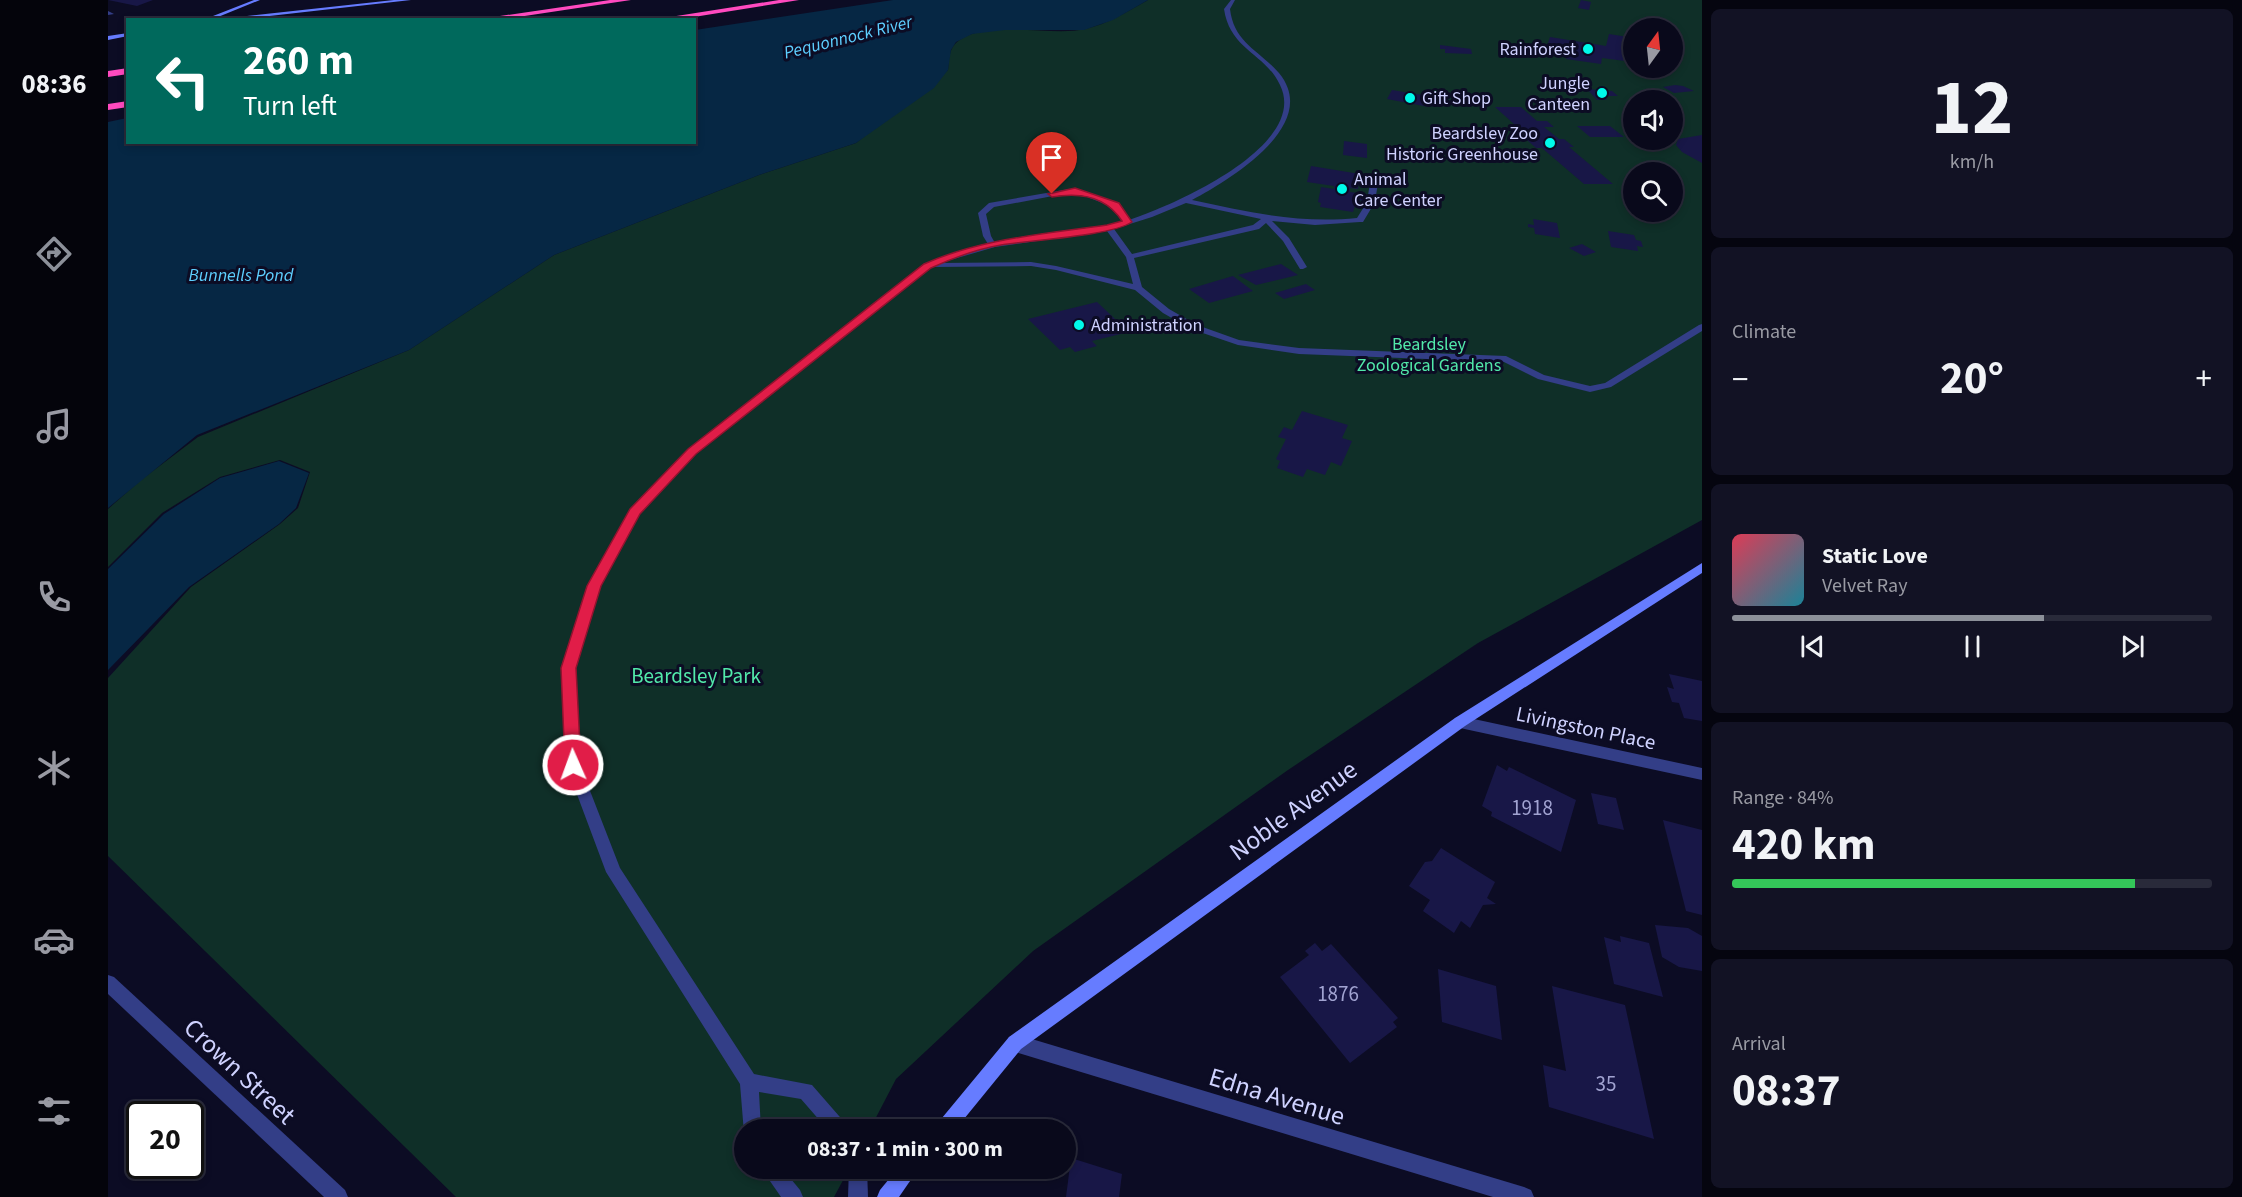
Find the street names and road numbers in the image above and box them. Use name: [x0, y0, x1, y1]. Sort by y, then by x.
street label: Livingston Place: [1513, 699, 1659, 757]
street label: Noble Avenue: [1222, 751, 1365, 870]
street label: Crown Street: [176, 1010, 304, 1133]
street label: Edna Avenue: [1204, 1058, 1349, 1135]

